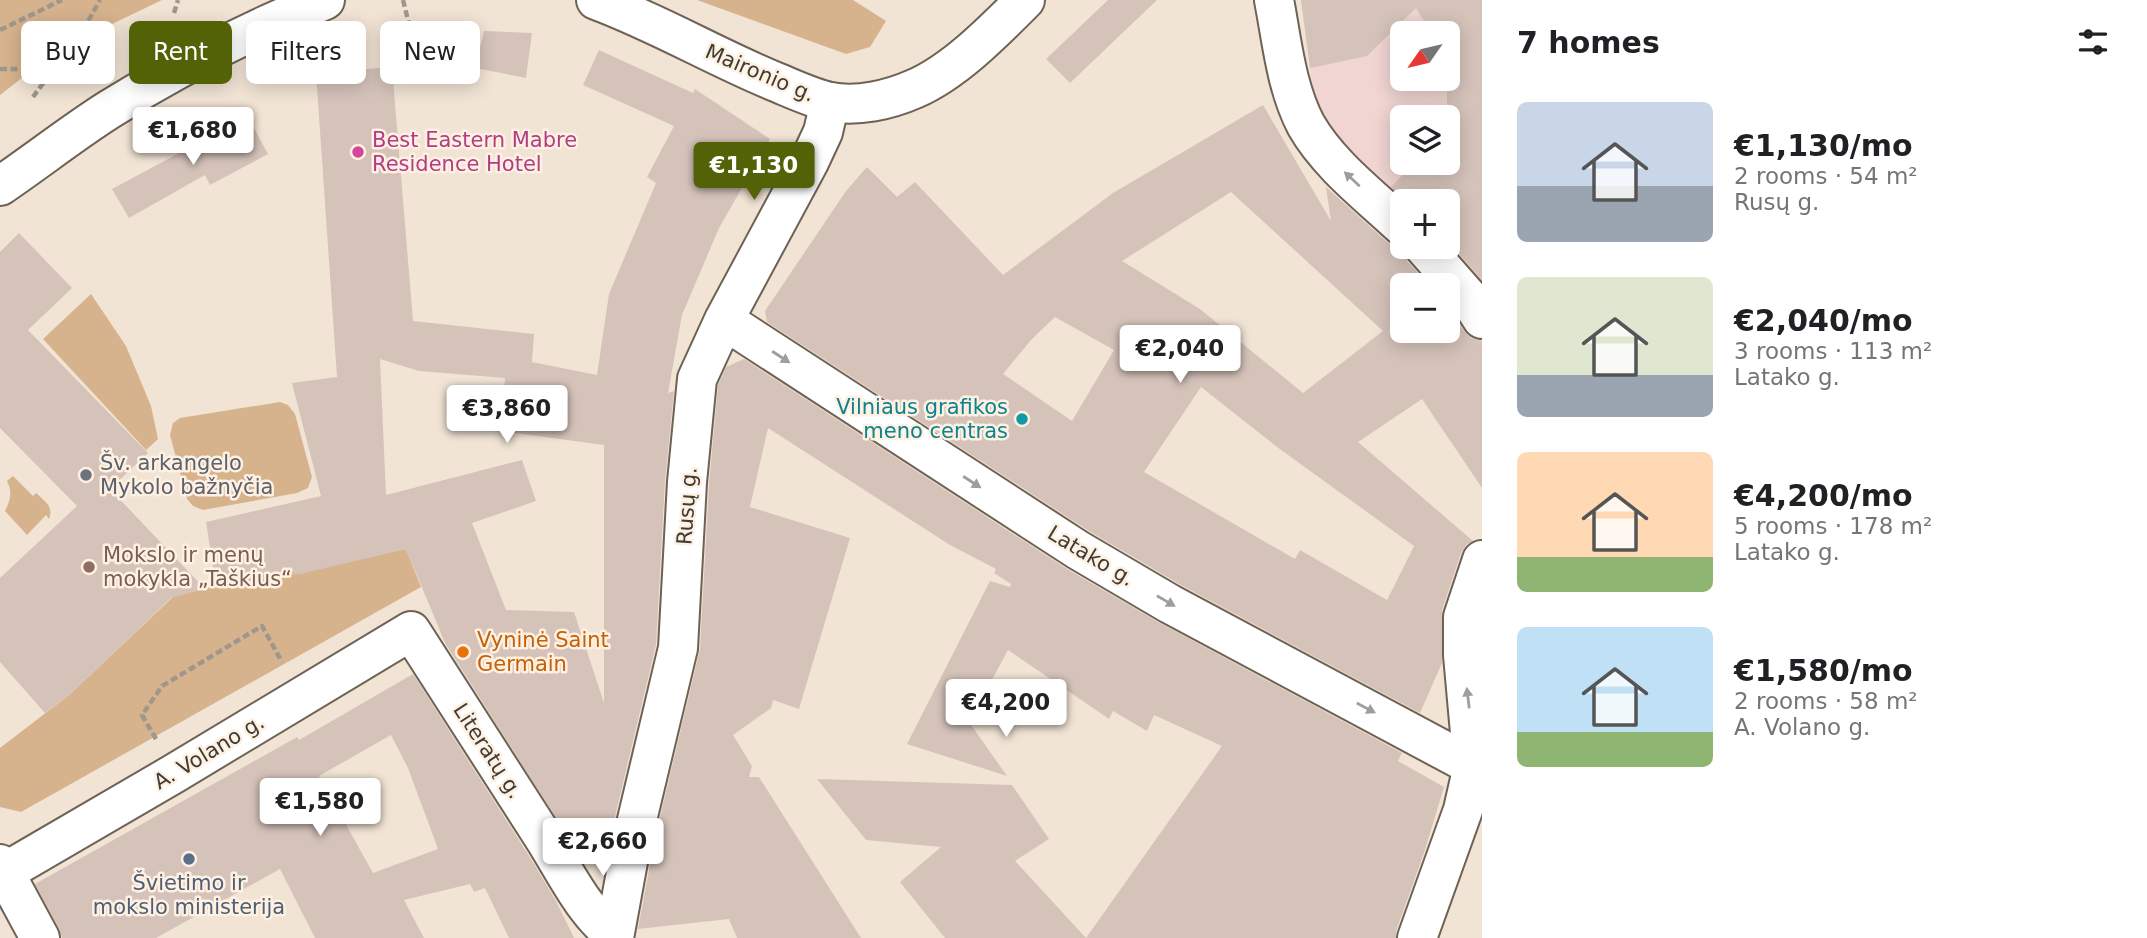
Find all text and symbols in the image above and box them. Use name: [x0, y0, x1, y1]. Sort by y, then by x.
chip: Buy: [21, 21, 115, 84]
chip: Rent: [129, 21, 232, 84]
chip: Filters: [246, 21, 366, 84]
chip: New: [380, 21, 480, 84]
north arrow: [1390, 21, 1460, 91]
map controls: [1390, 21, 1460, 343]
icon: filters: [2074, 23, 2112, 61]
text: 7 homes: [1517, 25, 1660, 60]
street label: Maironio g.: [702, 39, 818, 107]
button: layers: [1390, 105, 1460, 175]
pin: €1,680: [136, 108, 250, 167]
text: €1,680: [149, 117, 237, 143]
place label: Best Eastern Mabre Residence Hotel: [372, 128, 577, 176]
text: €1,130/mo: [1734, 128, 1913, 163]
icon: home: [1573, 130, 1657, 214]
pin: €1,130: [697, 142, 811, 202]
marker: Best Eastern Mabre Residence Hotel: [350, 144, 366, 160]
text: €1,130: [710, 152, 798, 178]
text: 2 rooms · 54 m²: [1734, 163, 1918, 189]
one-way arrow: [1344, 172, 1361, 188]
button: +: [1390, 189, 1460, 259]
text: Rusų g.: [1734, 189, 1819, 215]
button: −: [1390, 273, 1460, 343]
text: €2,040/mo: [1734, 303, 1913, 338]
icon: home: [1573, 305, 1657, 389]
pin: €2,040: [1123, 326, 1237, 385]
text: €2,040: [1136, 335, 1224, 361]
text: 3 rooms · 113 m²: [1734, 338, 1932, 364]
one-way arrow: [772, 351, 791, 364]
text: Latako g.: [1734, 364, 1840, 390]
pin: €3,860: [450, 386, 564, 445]
text: €3,860: [463, 395, 551, 421]
place label: Vilniaus grafikos meno centras: [836, 395, 1008, 443]
marker: Vilniaus grafikos meno centras: [1014, 411, 1030, 427]
place label: Šv. arkangelo Mykolo bažnyčia: [100, 450, 273, 499]
street label: Rusų g.: [672, 466, 702, 546]
marker: Šv. arkangelo Mykolo bažnyčia: [78, 467, 94, 483]
one-way arrow: [962, 475, 982, 488]
text: €4,200/mo: [1734, 478, 1913, 513]
icon: home: [1573, 480, 1657, 564]
text: 5 rooms · 178 m²: [1734, 513, 1932, 539]
street label: Latako g.: [1043, 521, 1139, 591]
text: Latako g.: [1734, 539, 1840, 565]
place label: Mokslo ir menų mokykla „Taškius“: [103, 543, 292, 591]
marker: Mokslo ir menų mokykla „Taškius“: [81, 559, 97, 575]
one-way arrow: [1156, 595, 1175, 607]
place label: Vyninė Saint Germain: [477, 628, 609, 676]
marker: Vyninė Saint Germain: [455, 644, 471, 660]
text: €1,580/mo: [1734, 653, 1913, 688]
icon: home: [1573, 655, 1657, 739]
pin: €4,200: [949, 680, 1063, 739]
one-way arrow: [1462, 687, 1473, 709]
text: 2 rooms · 58 m²: [1734, 688, 1918, 714]
text: €4,200: [962, 689, 1050, 715]
street label: Literatų g.: [448, 699, 528, 803]
one-way arrow: [1356, 703, 1376, 714]
street label: A. Volano g.: [149, 710, 269, 794]
text: A. Volano g.: [1734, 714, 1870, 740]
pin: €1,580: [263, 778, 377, 838]
text: €1,580: [276, 788, 364, 814]
pin: €2,660: [546, 818, 660, 878]
text: €2,660: [559, 828, 647, 854]
marker: Švietimo ir mokslo ministerija: [181, 851, 197, 867]
place label: Švietimo ir mokslo ministerija: [93, 870, 285, 919]

